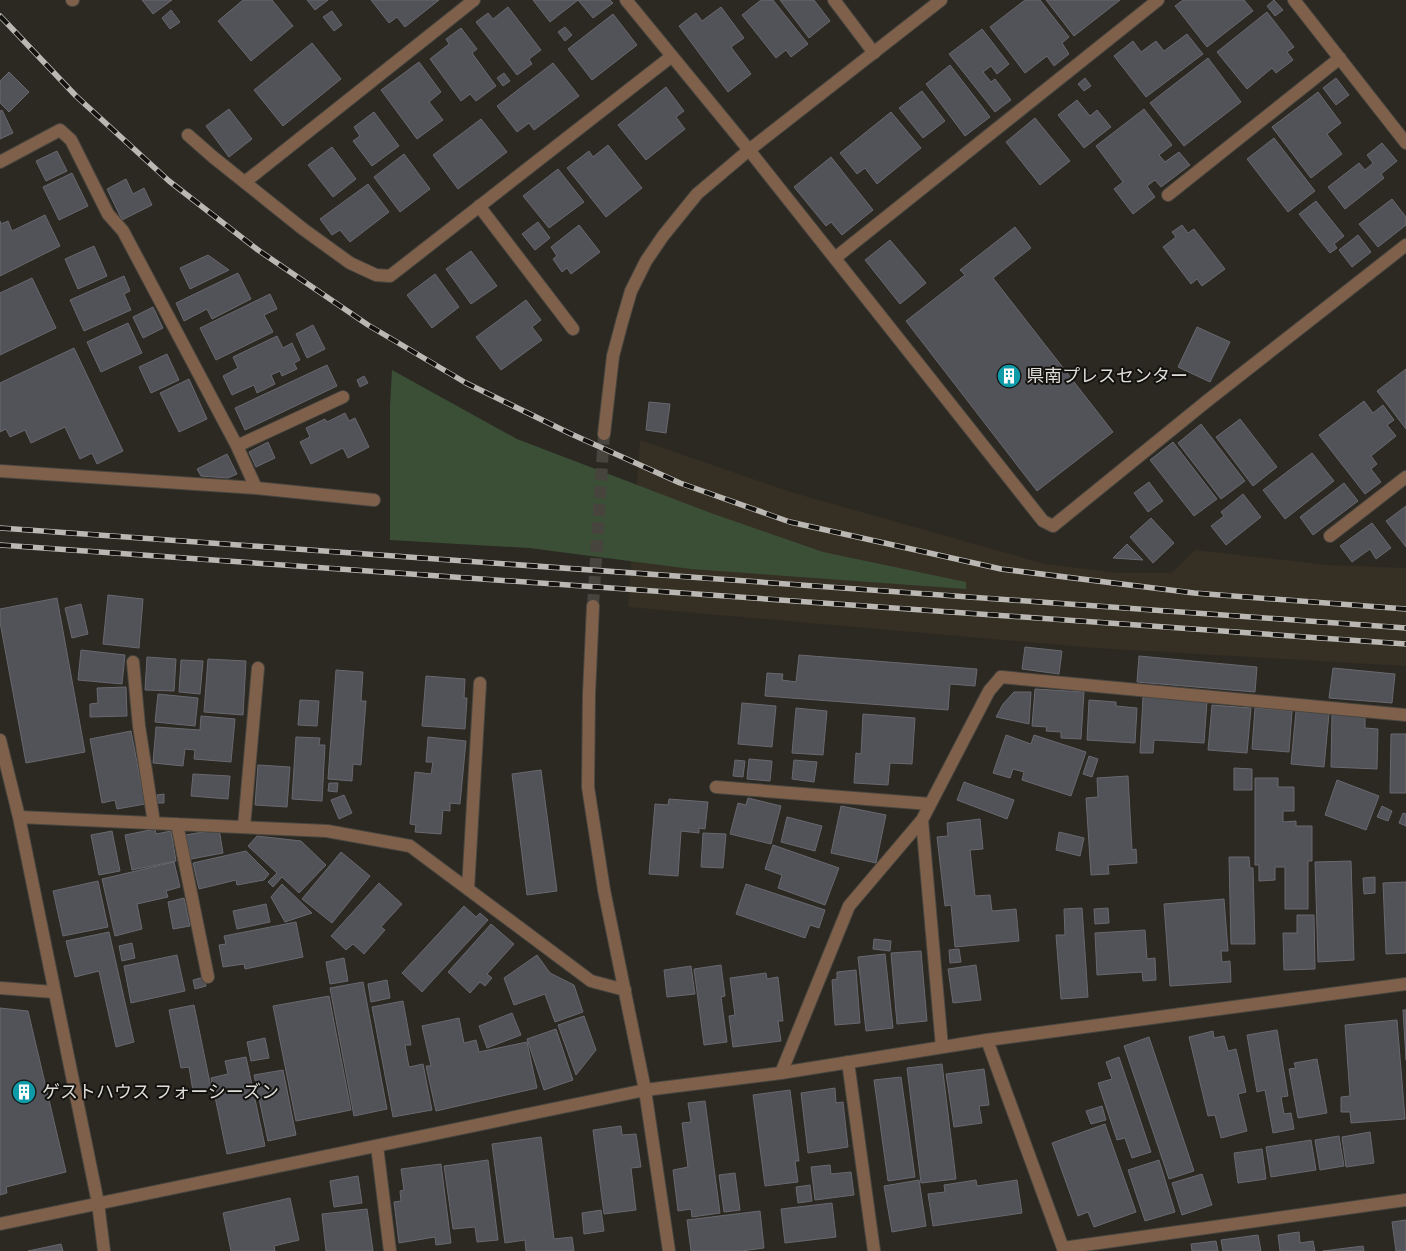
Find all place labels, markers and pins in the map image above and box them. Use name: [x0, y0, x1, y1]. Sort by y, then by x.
building icon: 県南プレスセンター: [996, 363, 1022, 389]
place label: 県南プレスセンター: [1026, 365, 1188, 387]
building icon: ゲストハウス フォーシーズン: [11, 1079, 37, 1105]
place label: ゲストハウス フォーシーズン: [42, 1081, 279, 1103]

